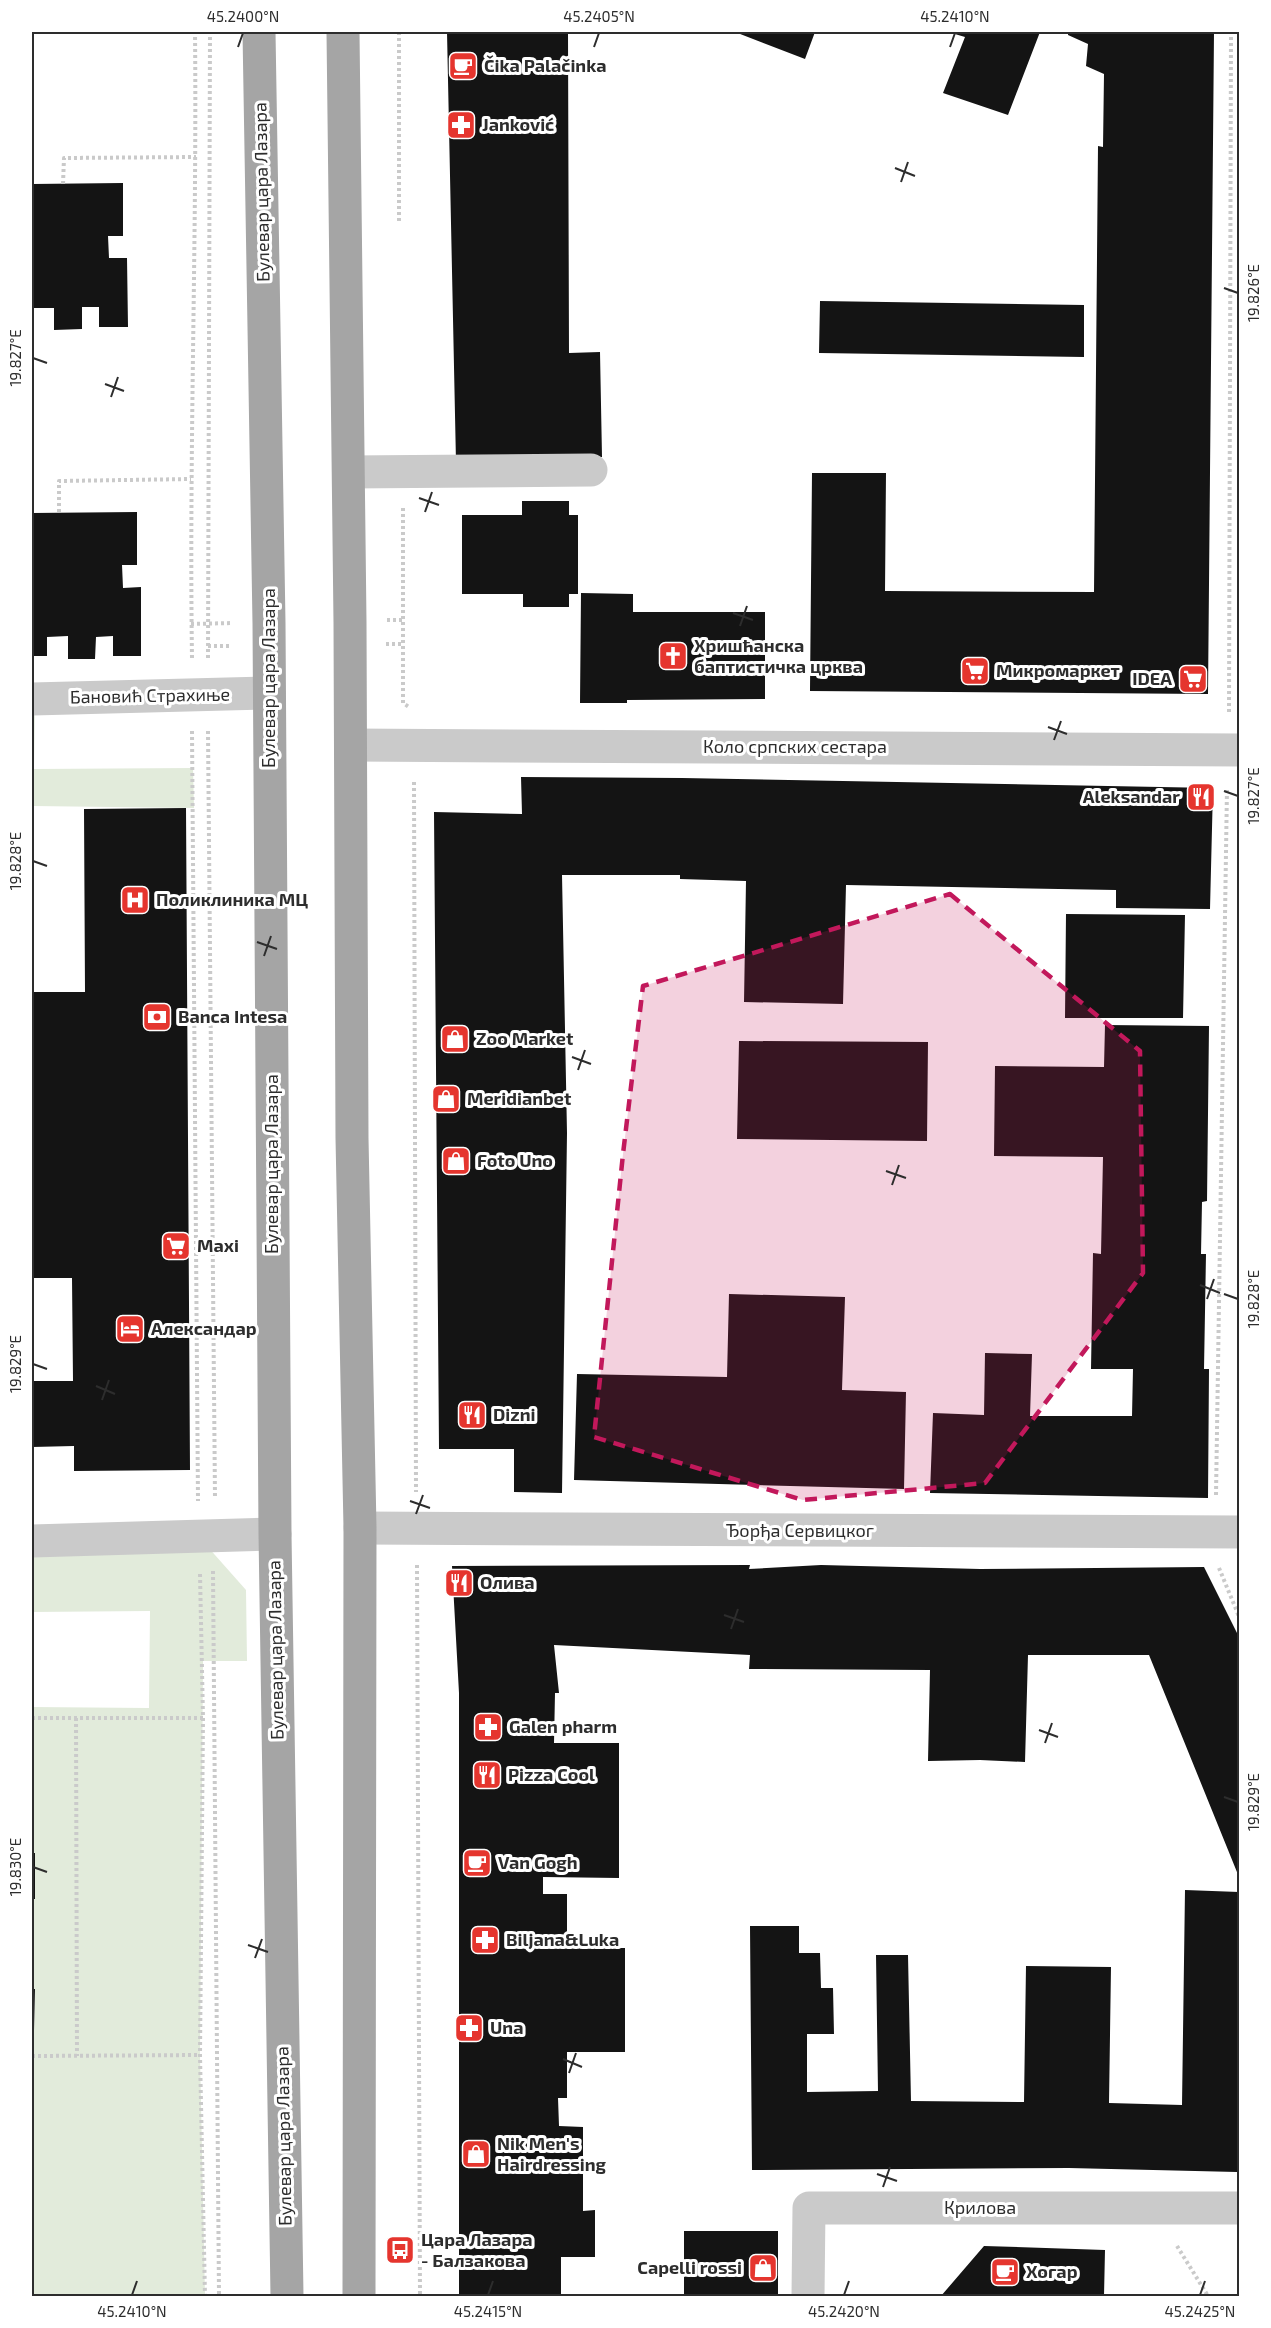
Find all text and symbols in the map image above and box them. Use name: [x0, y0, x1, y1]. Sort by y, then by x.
text: 45.2400°N: [207, 7, 279, 25]
text: 45.2405°N: [563, 7, 635, 25]
text: 45.2410°N: [920, 7, 990, 25]
cafe icon: Čika Palačinka: [447, 50, 479, 82]
place label: Čika Palačinka: [484, 54, 607, 76]
street label: Булевар цара Лазара: [248, 102, 274, 282]
pharmacy icon: Janković: [445, 109, 477, 141]
place label: Janković: [482, 113, 554, 135]
text: 19.826°E: [1244, 264, 1262, 322]
text: 19.827°E: [6, 329, 24, 387]
street label: Булевар цара Лазара: [257, 588, 279, 768]
place label: Хришћанска баптистичка црква: [694, 634, 863, 677]
church icon: Хришћанска баптистичка црква: [657, 640, 689, 672]
supermarket icon: Микромаркет: [959, 655, 991, 687]
place label: Микромаркет: [996, 659, 1120, 681]
supermarket icon: IDEA: [1177, 663, 1209, 695]
place label: IDEA: [1132, 667, 1172, 689]
street label: Бановић Страхиње: [70, 683, 230, 707]
street label: Коло српских сестара: [703, 735, 887, 757]
text: 19.827°E: [1244, 767, 1262, 825]
restaurant icon: Aleksandar: [1185, 781, 1217, 813]
place label: Aleksandar: [1083, 785, 1180, 807]
text: 19.828°E: [6, 832, 24, 890]
hospital icon: Поликлиника МЦ: [119, 884, 151, 916]
place label: Поликлиника МЦ: [156, 888, 308, 910]
bank icon: Banca Intesa: [141, 1001, 173, 1033]
place label: Banca Intesa: [178, 1005, 287, 1027]
shop icon: Zoo Market: [439, 1023, 471, 1055]
place label: Zoo Market: [476, 1027, 574, 1049]
street label: Булевар цара Лазара: [260, 1074, 282, 1254]
shop icon: Meridianbet: [430, 1083, 462, 1115]
place label: Meridianbet: [467, 1087, 572, 1109]
shop icon: Foto Uno: [440, 1145, 472, 1177]
place label: Foto Uno: [477, 1149, 553, 1171]
supermarket icon: Maxi: [160, 1230, 192, 1262]
place label: Maxi: [197, 1234, 239, 1256]
text: 19.828°E: [1244, 1270, 1262, 1328]
hotel icon: Александар: [114, 1313, 146, 1345]
place label: Александар: [151, 1317, 257, 1339]
text: 19.829°E: [6, 1335, 24, 1393]
restaurant icon: Dizni: [456, 1399, 488, 1431]
place label: Dizni: [493, 1403, 536, 1425]
street label: Ђорђа Сервицког: [726, 1519, 874, 1541]
street label: Булевар цара Лазара: [262, 1560, 288, 1740]
restaurant icon: Олива: [443, 1567, 475, 1599]
place label: Олива: [480, 1571, 535, 1593]
pharmacy icon: Galen pharm: [472, 1711, 504, 1743]
place label: Galen pharm: [509, 1715, 617, 1737]
restaurant icon: Pizza Cool: [471, 1759, 503, 1791]
place label: Pizza Cool: [508, 1763, 595, 1785]
text: 19.829°E: [1244, 1773, 1262, 1831]
text: 19.830°E: [6, 1838, 24, 1896]
cafe icon: Van Gogh: [461, 1847, 493, 1879]
place label: Van Gogh: [498, 1851, 578, 1873]
pharmacy icon: Biljana&Luka: [469, 1924, 501, 1956]
place label: Biljana&Luka: [506, 1928, 619, 1950]
pharmacy icon: Una: [453, 2012, 485, 2044]
place label: Una: [490, 2016, 523, 2038]
street label: Булевар цара Лазара: [270, 2046, 296, 2226]
place label: Nik Men's Hairdressing: [497, 2132, 607, 2175]
shop icon: Nik Men's Hairdressing: [460, 2138, 492, 2170]
street label: Крилова: [944, 2196, 1016, 2218]
place label: Цара Лазара - Балзакова: [421, 2228, 533, 2271]
bus stop icon: Цара Лазара - Балзакова: [384, 2234, 416, 2266]
shop icon: Capelli rossi: [747, 2252, 779, 2284]
place label: Capelli rossi: [637, 2256, 742, 2278]
cafe icon: Хогар: [989, 2256, 1021, 2288]
place label: Хогар: [1026, 2260, 1078, 2282]
text: 45.2410°N: [97, 2302, 167, 2320]
text: 45.2415°N: [454, 2302, 522, 2320]
text: 45.2420°N: [808, 2302, 880, 2320]
text: 45.2425°N: [1165, 2302, 1235, 2320]

